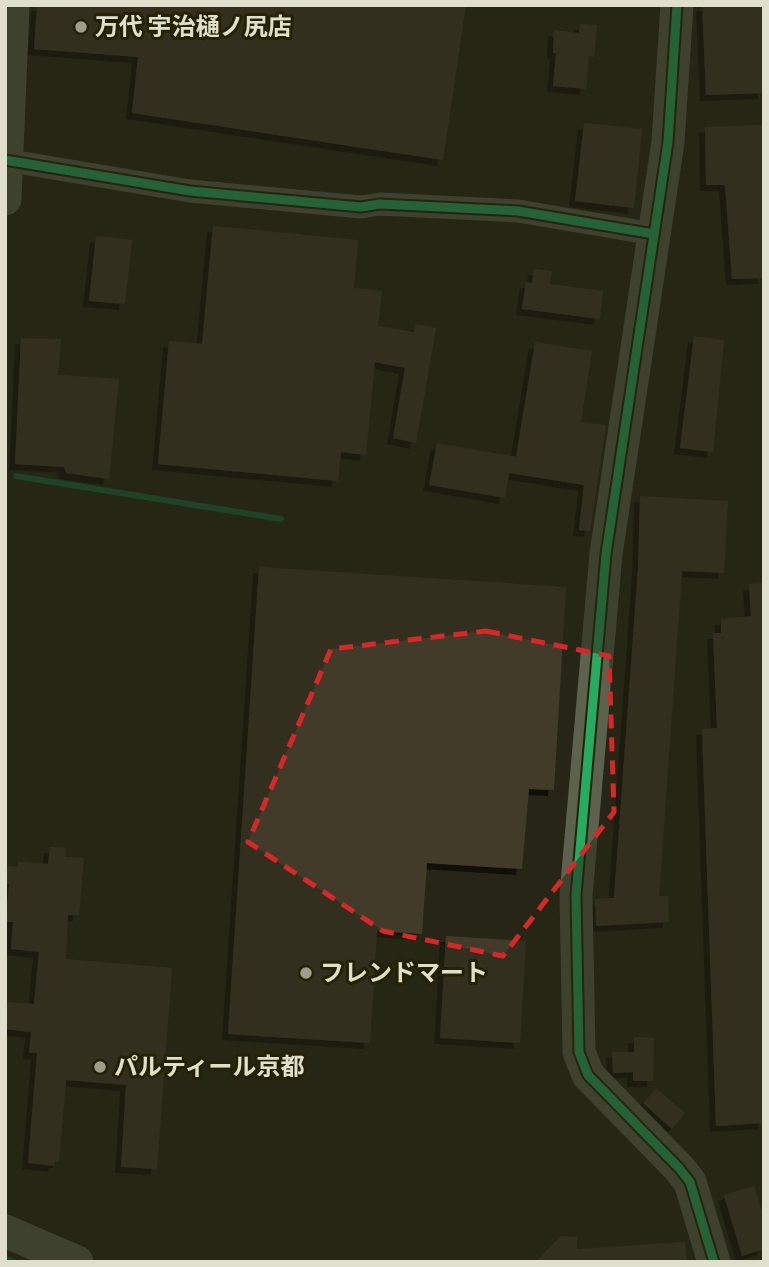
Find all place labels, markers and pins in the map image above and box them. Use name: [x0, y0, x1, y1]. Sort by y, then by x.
place label: 万代 宇治樋ノ尻店: [95, 10, 292, 45]
marker: 万代 宇治樋ノ尻店: [73, 19, 89, 35]
place label: フレンドマート: [320, 956, 488, 991]
marker: フレンドマート: [298, 965, 314, 981]
place label: パルティール京都: [114, 1050, 305, 1085]
marker: パルティール京都: [92, 1059, 108, 1075]

